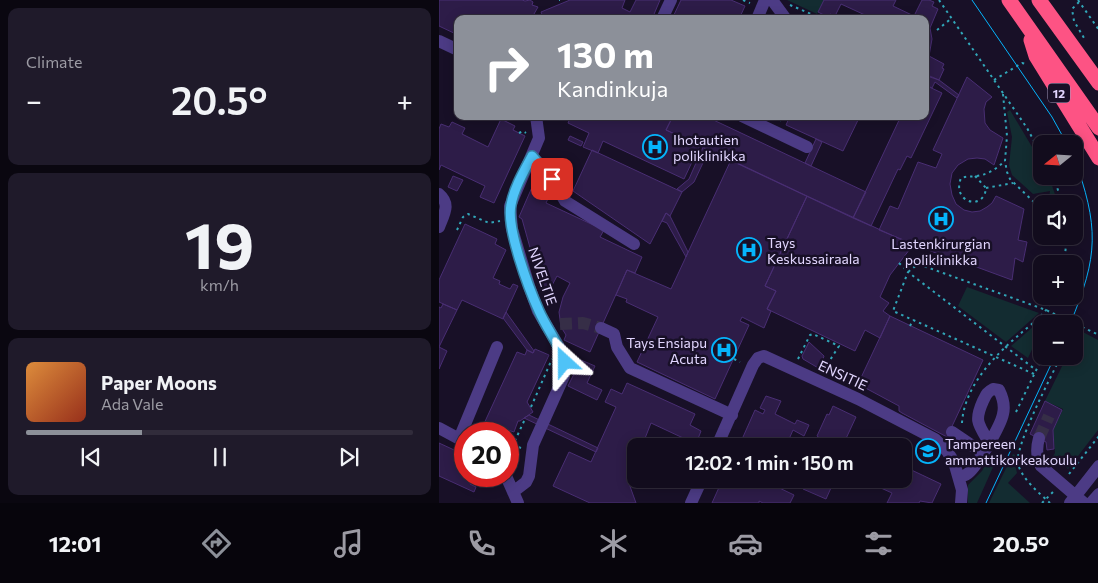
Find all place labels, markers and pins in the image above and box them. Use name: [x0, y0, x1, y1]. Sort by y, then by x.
place label: Ihotautien poliklinikka: [673, 131, 746, 164]
hospital icon: Ihotautien poliklinikka: [642, 134, 668, 160]
pin: [531, 158, 573, 200]
hospital icon: Lastenkirurgian poliklinikka: [928, 206, 954, 232]
place label: Tays Keskussairaala: [767, 234, 860, 267]
place label: Lastenkirurgian poliklinikka: [891, 235, 991, 268]
hospital icon: Tays Keskussairaala: [736, 237, 762, 263]
place label: Tays Ensiapu Acuta: [626, 334, 707, 367]
hospital icon: Tays Ensiapu Acuta: [711, 337, 737, 363]
place label: Tampereen ammattikorkeakoulu: [945, 435, 1077, 468]
school or university icon: Tampereen ammattikorkeakoulu: [915, 438, 941, 464]

